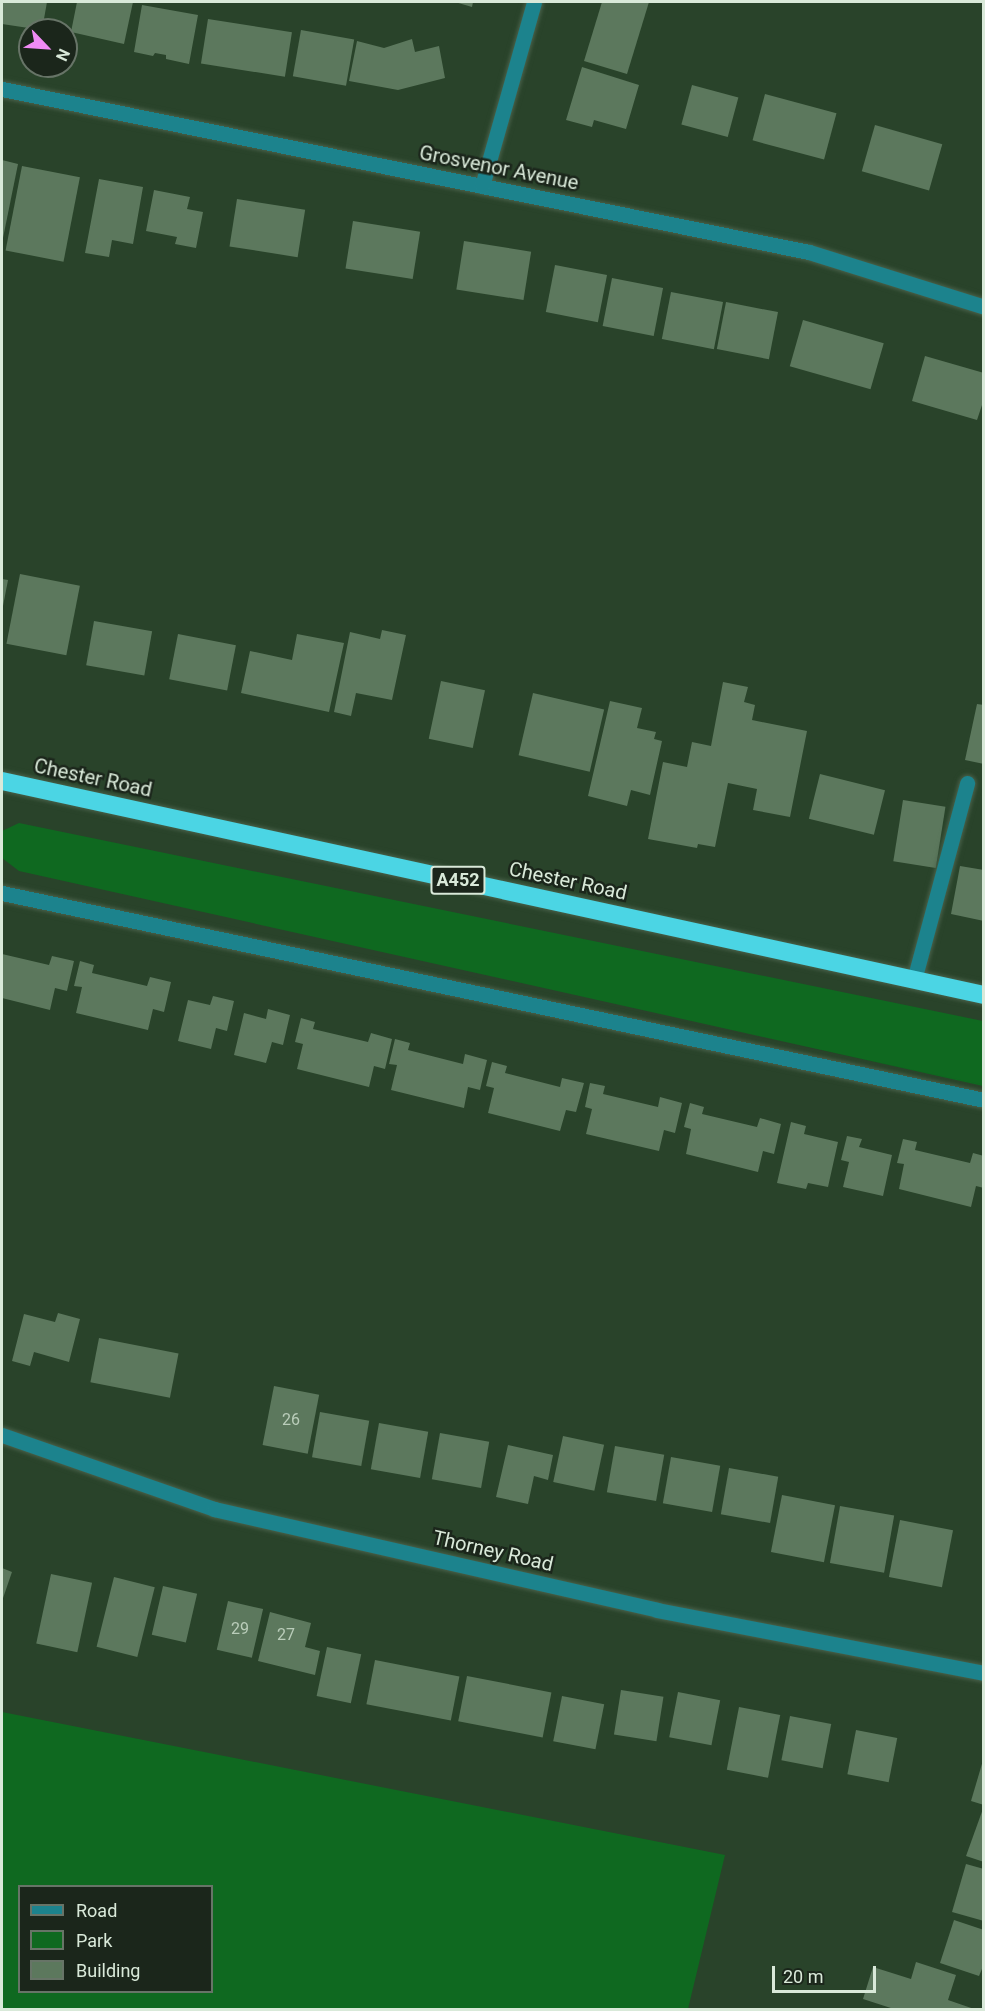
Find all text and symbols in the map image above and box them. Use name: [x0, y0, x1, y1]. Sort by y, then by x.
north arrow: [18, 18, 78, 78]
text: N: [52, 46, 74, 64]
street label: Grosvenor Avenue: [417, 141, 581, 195]
street label: Chester Road: [32, 754, 154, 802]
street label: Chester Road: [507, 857, 629, 905]
road number: A452: [430, 865, 486, 895]
house number: 26: [282, 1410, 300, 1430]
street label: Thorney Road: [430, 1525, 556, 1577]
house number: 29: [231, 1619, 249, 1639]
house number: 27: [277, 1625, 295, 1645]
legend: [18, 1885, 213, 1993]
text: Road: [76, 1900, 117, 1921]
text: Park: [76, 1930, 112, 1951]
scale bar: [775, 1954, 878, 1992]
text: Building: [76, 1960, 140, 1981]
text: 20 m: [783, 1966, 823, 1987]

